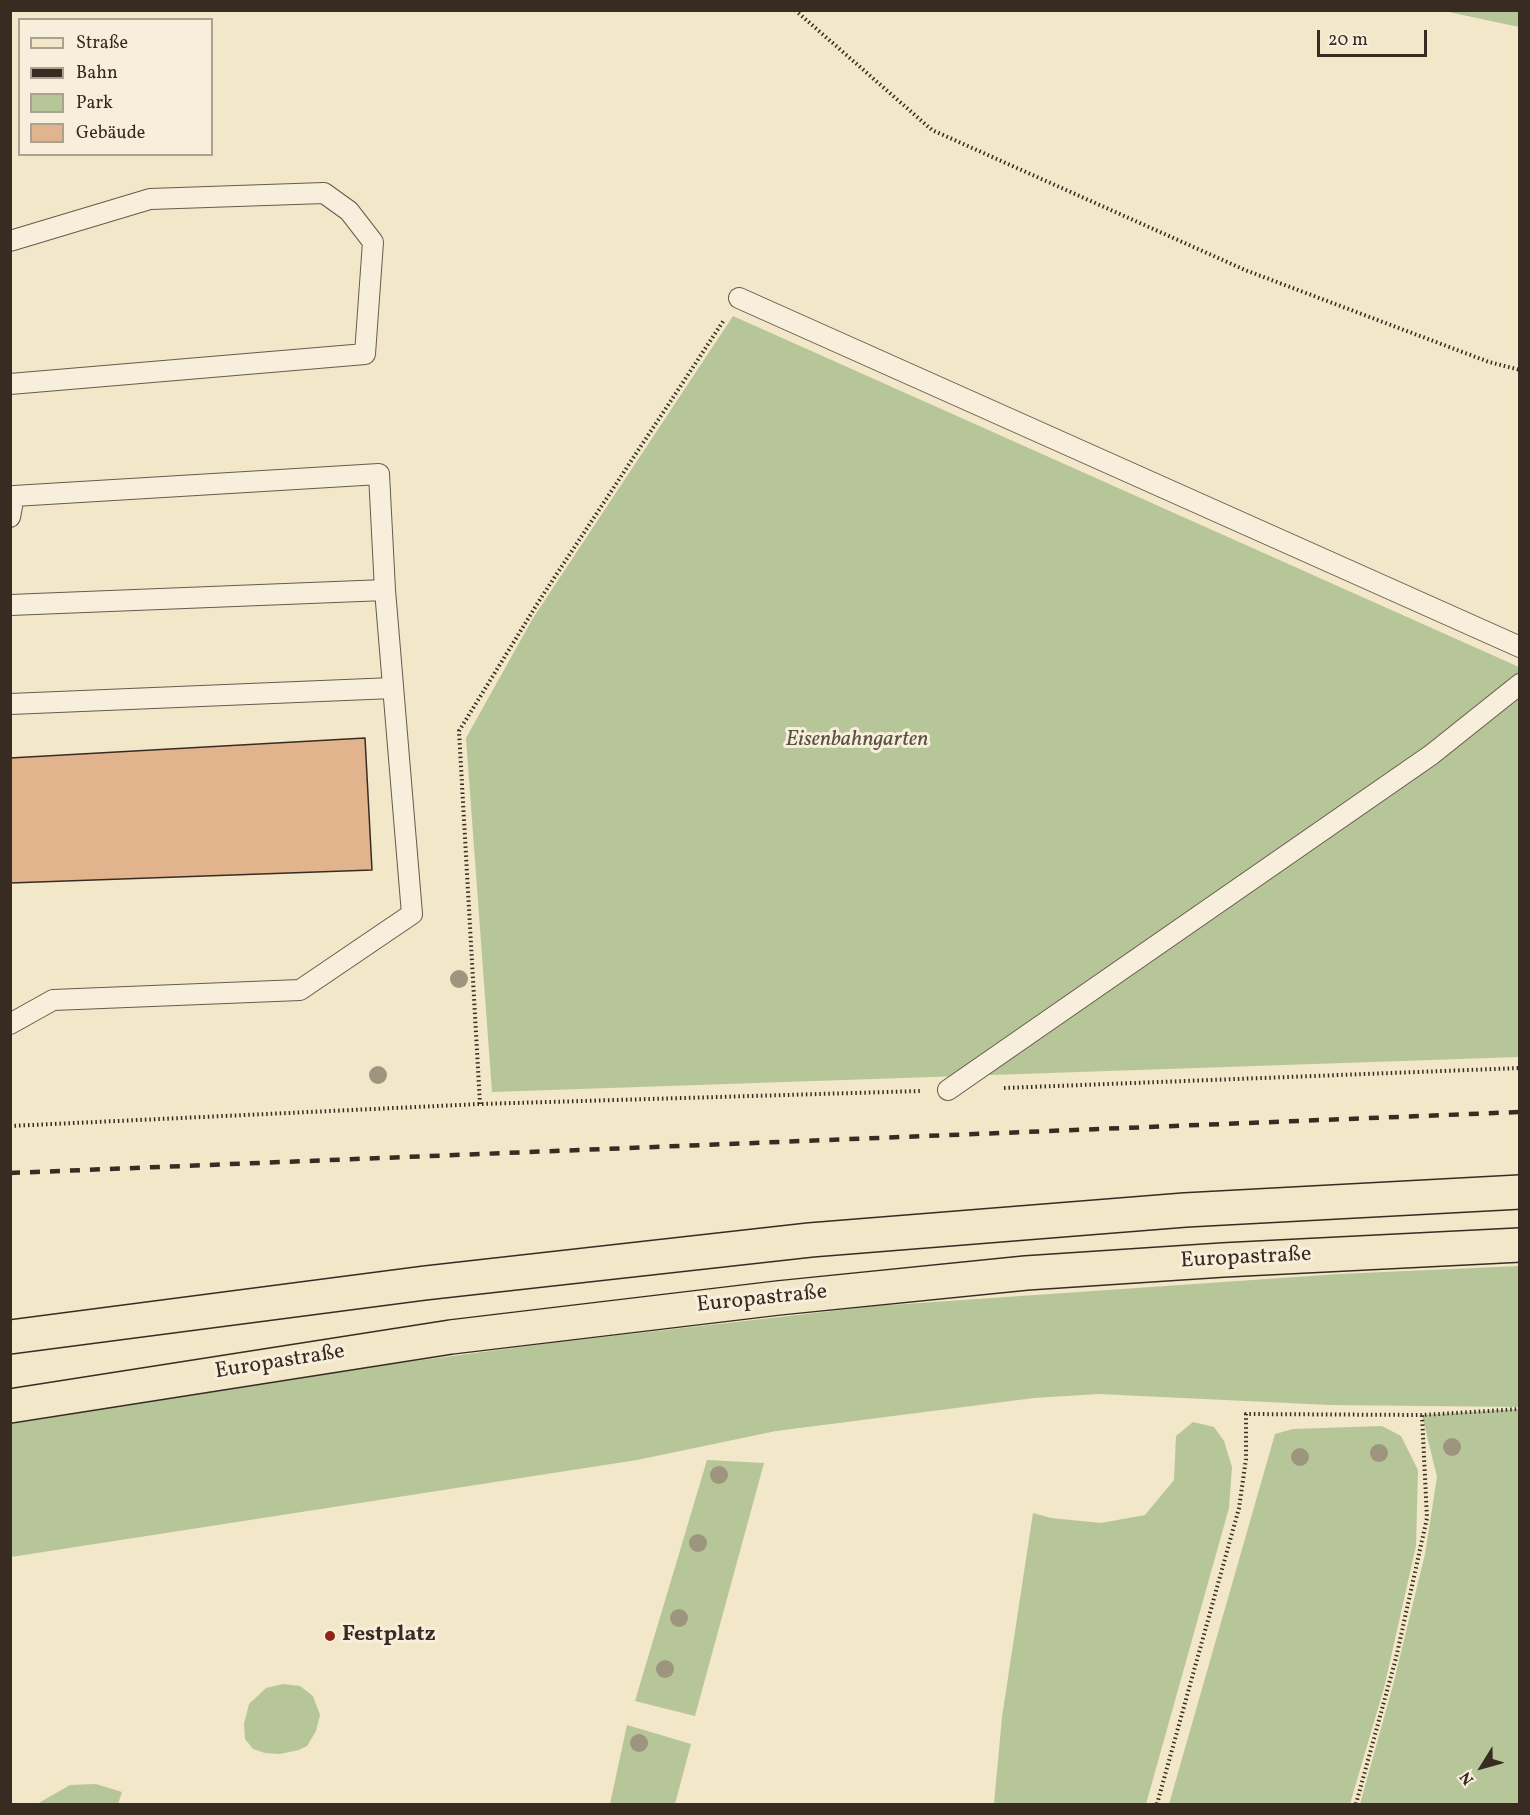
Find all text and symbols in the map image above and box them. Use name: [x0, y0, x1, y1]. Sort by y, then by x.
legend: [18, 18, 213, 156]
scale bar: [1320, 18, 1430, 56]
text: 20 m: [1328, 28, 1368, 53]
text: Straße: [76, 31, 128, 56]
text: Bahn: [76, 61, 118, 86]
text: Park: [76, 91, 113, 116]
text: Gebäude: [76, 121, 145, 146]
park label: Eisenbahngarten: [786, 728, 928, 754]
street label: Europastraße: [1180, 1242, 1312, 1276]
street label: Europastraße: [695, 1280, 829, 1320]
street label: Europastraße: [213, 1340, 347, 1386]
place label: Festplatz: [342, 1623, 436, 1649]
marker: Festplatz: [323, 1629, 337, 1643]
north arrow: [1452, 1737, 1512, 1797]
text: N: [1455, 1767, 1480, 1789]

